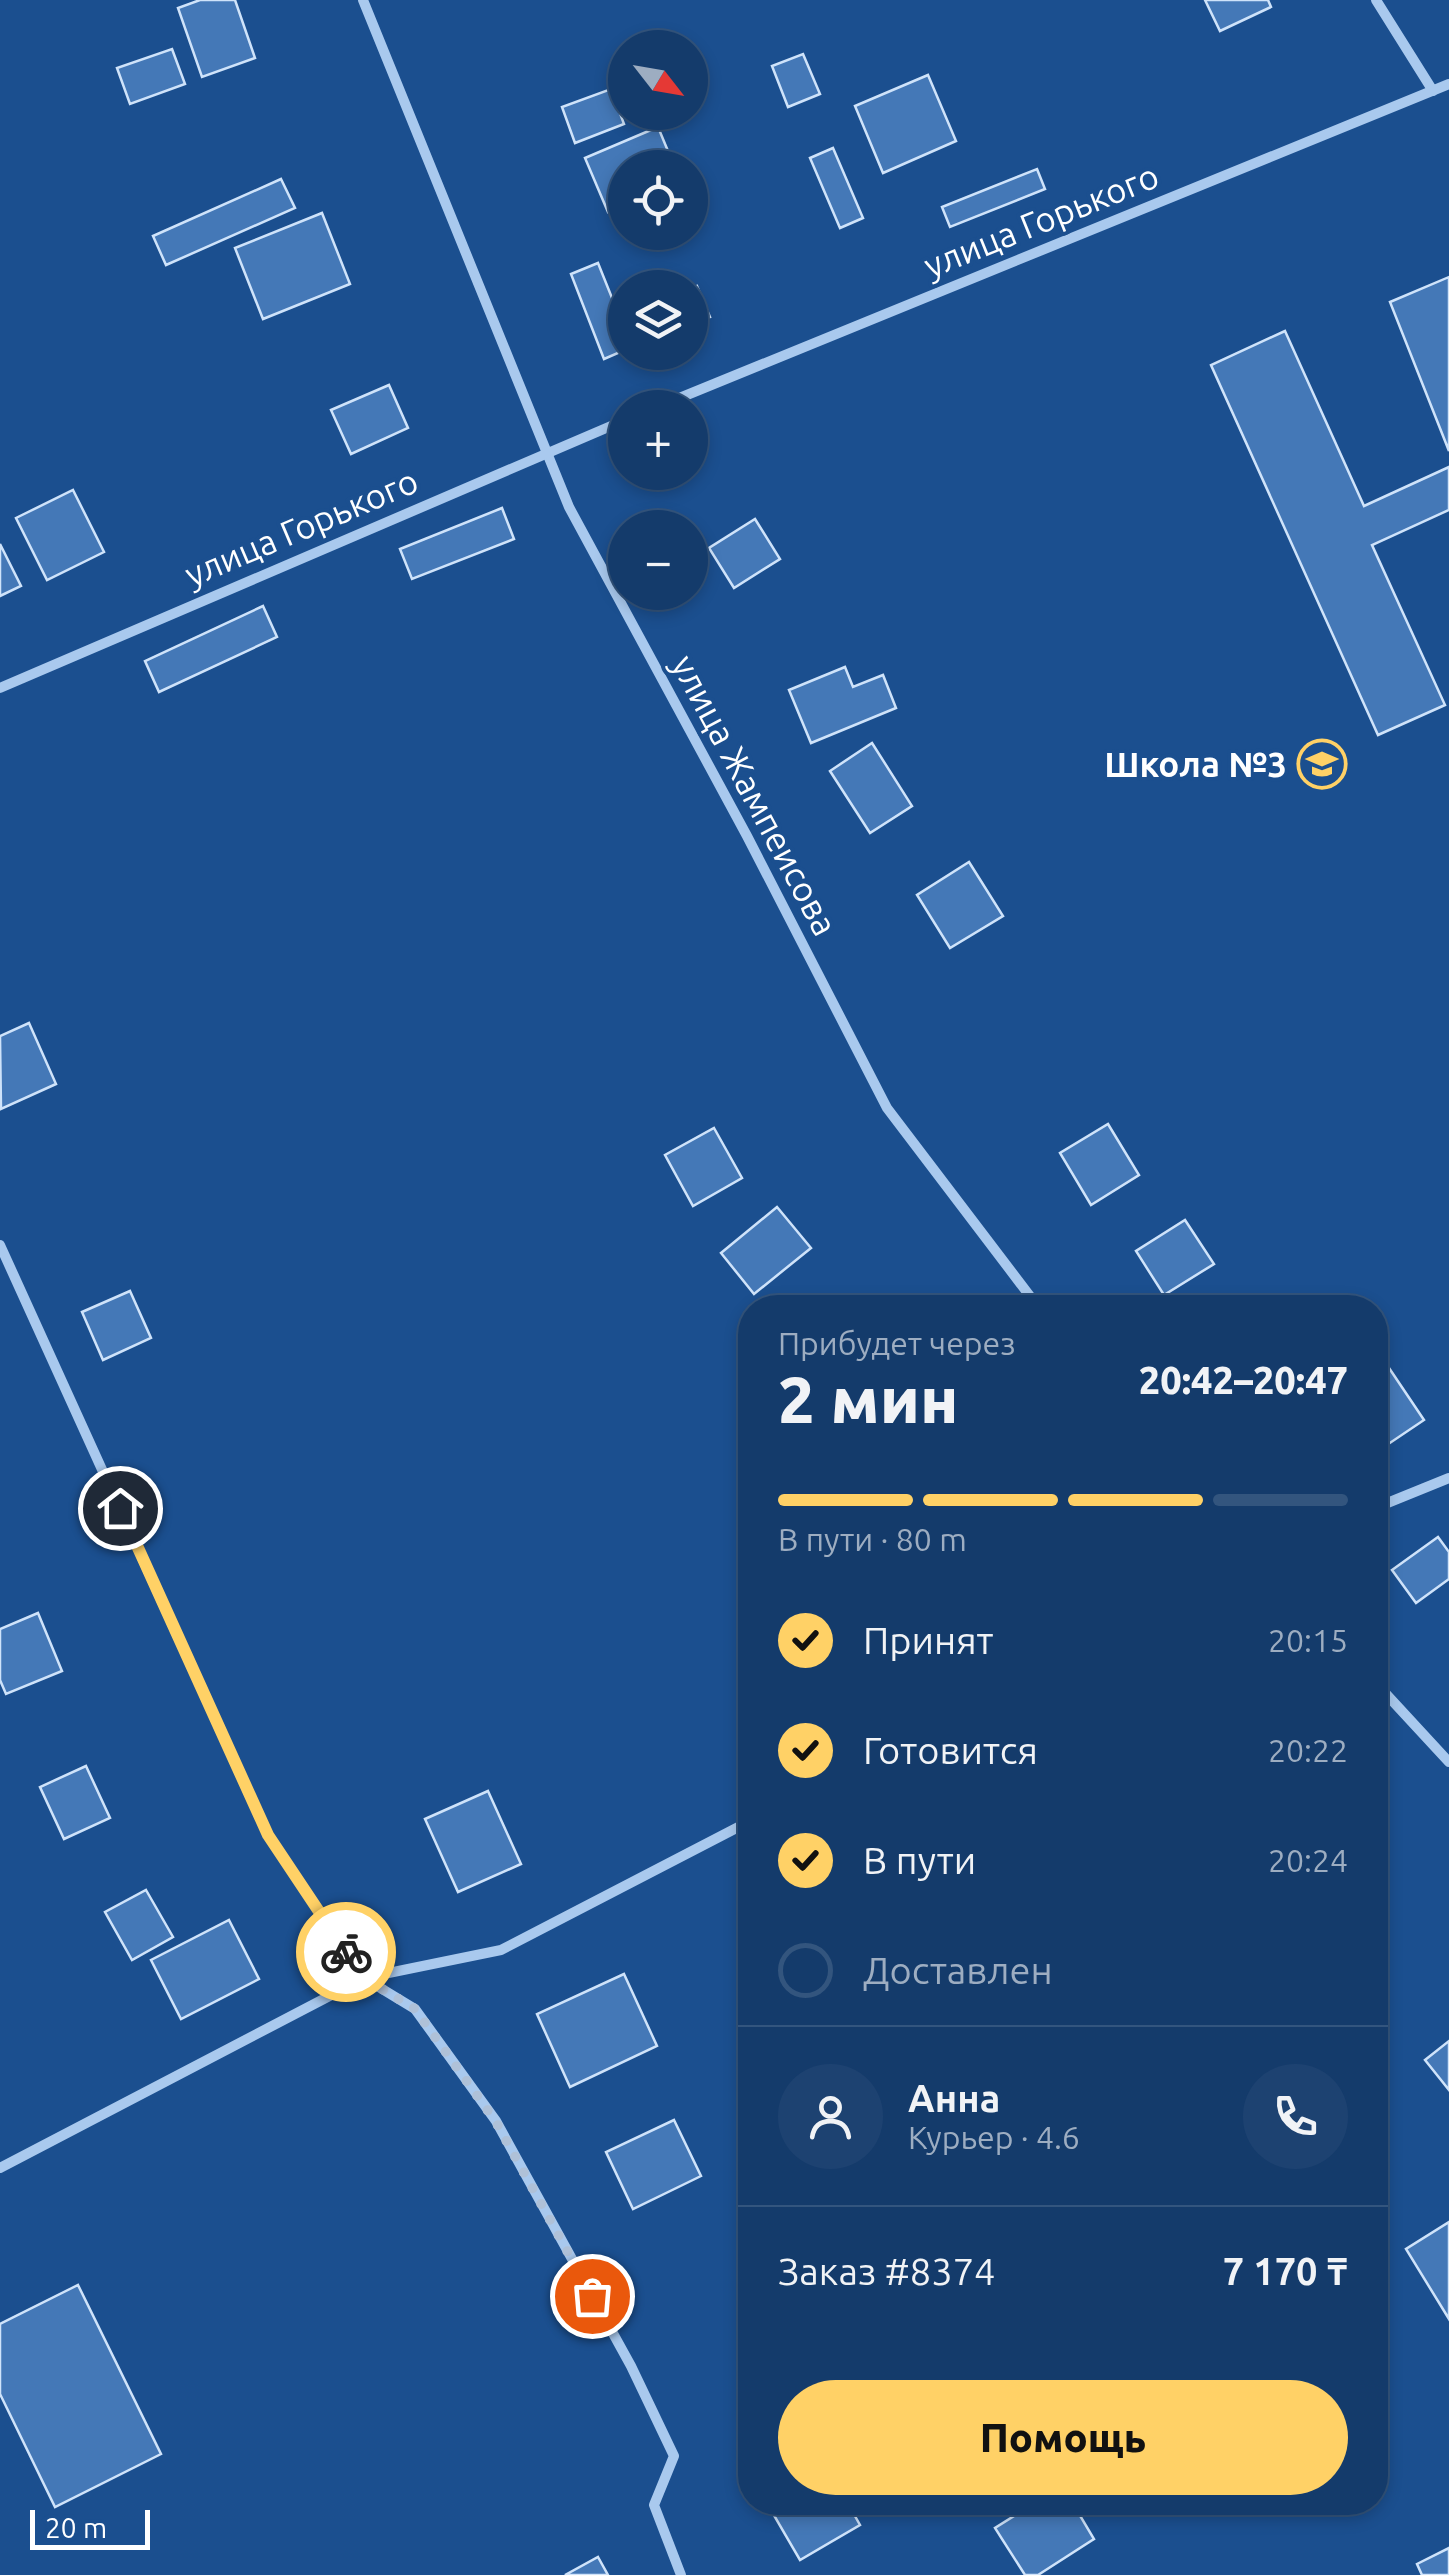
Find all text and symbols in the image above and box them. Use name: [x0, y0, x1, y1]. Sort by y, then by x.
north arrow: [608, 30, 708, 130]
map controls: [608, 30, 708, 610]
button: locate: [608, 150, 708, 250]
street label: улица Горького: [918, 155, 1164, 285]
button: layers: [608, 270, 708, 370]
button: +: [608, 390, 708, 490]
street label: улица Горького: [179, 460, 423, 594]
button: −: [608, 510, 708, 610]
street label: улица Жампеисова: [664, 648, 846, 942]
school or university icon: Школа №3: [1296, 738, 1348, 790]
place label: Школа №3: [1104, 744, 1287, 784]
text: Прибудет через: [778, 1325, 1016, 1361]
text: 20:42–20:47: [1139, 1359, 1348, 1401]
text: 2 мин: [778, 1362, 959, 1435]
pin: [78, 1466, 163, 1551]
icon: home: [93, 1481, 148, 1536]
text: В пути · 80 m: [778, 1521, 967, 1557]
icon: check: [778, 1613, 833, 1668]
text: Принят: [863, 1619, 993, 1661]
text: 20:15: [1268, 1622, 1348, 1658]
icon: check: [778, 1723, 833, 1778]
text: Готовится: [863, 1729, 1038, 1771]
text: 20:22: [1268, 1732, 1348, 1768]
icon: check: [778, 1833, 833, 1888]
text: В пути: [863, 1839, 976, 1881]
text: 20:24: [1268, 1842, 1348, 1878]
courier: [296, 1902, 396, 2002]
icon: bike: [319, 1925, 374, 1980]
text: Доставлен: [863, 1949, 1053, 1991]
button: person: [778, 2064, 883, 2169]
button: phone: [1243, 2064, 1348, 2169]
text: Анна: [908, 2077, 1000, 2119]
text: Курьер · 4.6: [908, 2119, 1080, 2155]
text: Заказ #8374: [778, 2250, 996, 2292]
text: 7 170 ₸: [1223, 2250, 1348, 2292]
pin: [550, 2254, 635, 2339]
icon: bag: [565, 2269, 620, 2324]
button: Помощь: [778, 2380, 1348, 2495]
scale bar: [30, 2505, 150, 2550]
text: 20 m: [45, 2512, 107, 2543]

